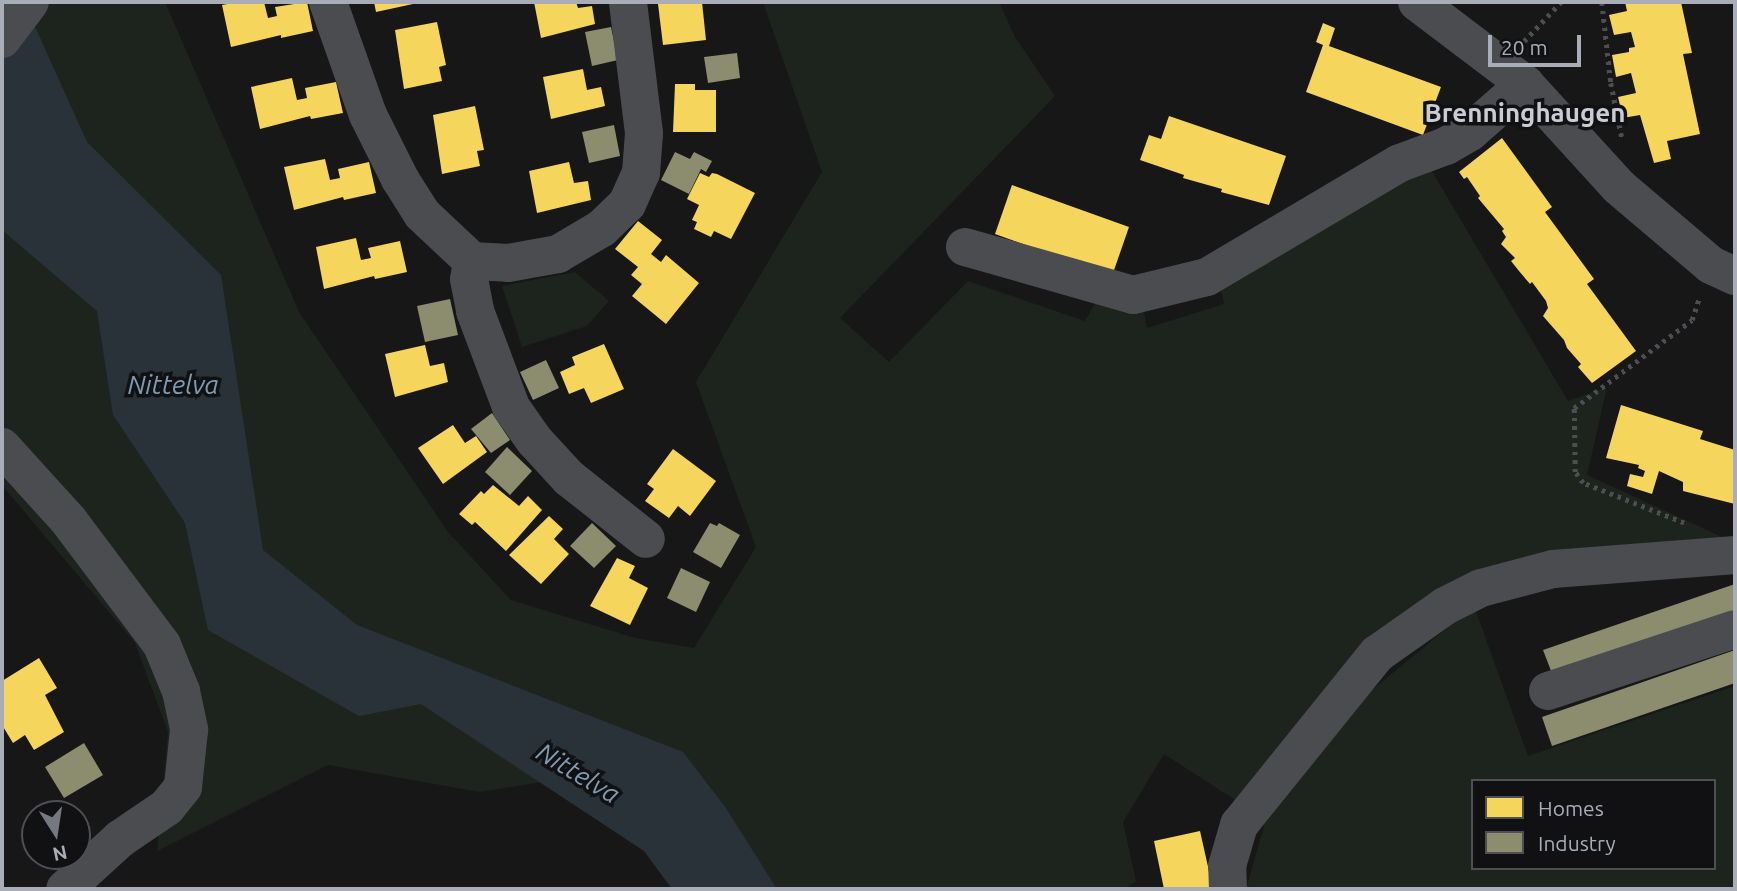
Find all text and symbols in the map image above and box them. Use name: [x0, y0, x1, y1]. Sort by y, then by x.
scale bar: [1492, 21, 1585, 65]
text: 20 m: [1501, 35, 1548, 59]
district label: Brenninghaugen: [1425, 97, 1625, 129]
water label: Nittelva: [127, 369, 219, 401]
water label: Nittelva: [531, 736, 625, 810]
legend: [1471, 779, 1716, 870]
text: Homes: [1538, 796, 1604, 820]
north arrow: [21, 800, 91, 870]
text: Industry: [1538, 831, 1616, 855]
text: N: [51, 841, 69, 866]

